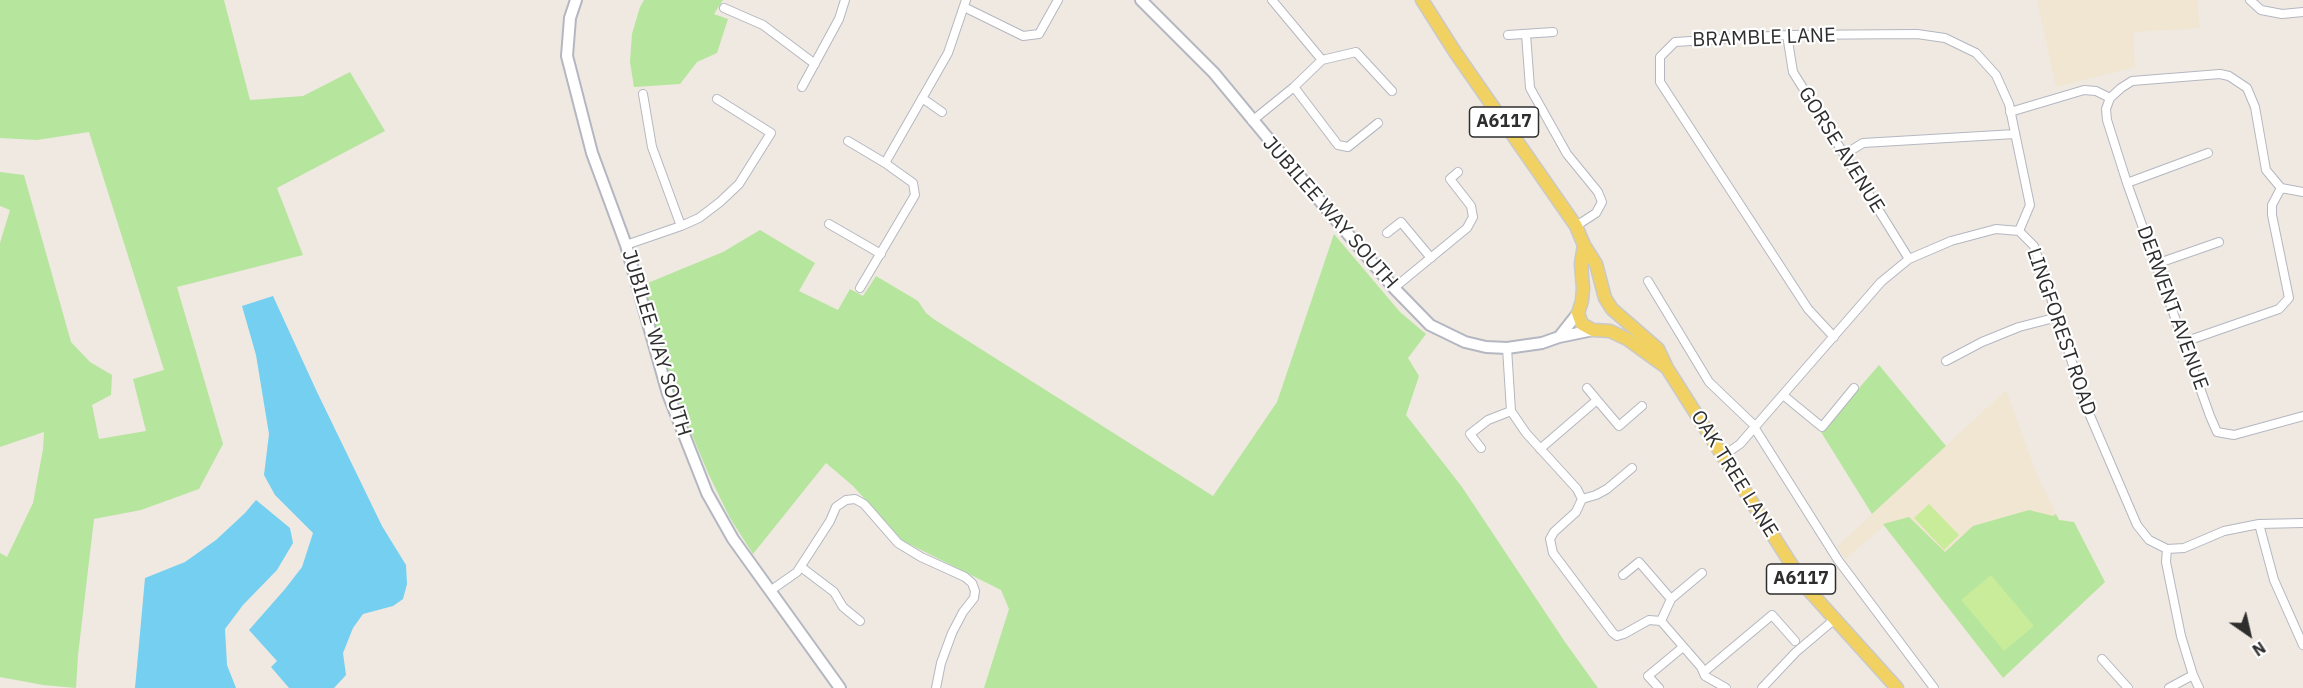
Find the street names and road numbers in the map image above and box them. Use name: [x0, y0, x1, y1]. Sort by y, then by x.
street label: BRAMBLE LANE: [1692, 24, 1836, 52]
street label: GORSE AVENUE: [1793, 83, 1889, 217]
road number: A6117: [1470, 107, 1538, 137]
street label: JUBILEE WAY SOUTH: [1257, 132, 1403, 294]
street label: DERWENT AVENUE: [2131, 223, 2213, 393]
street label: LINGFOREST ROAD: [2021, 245, 2101, 419]
street label: JUBILEE WAY SOUTH: [616, 247, 696, 439]
street label: OAK TREE LANE: [1685, 406, 1783, 542]
road number: A6117: [1766, 564, 1836, 594]

